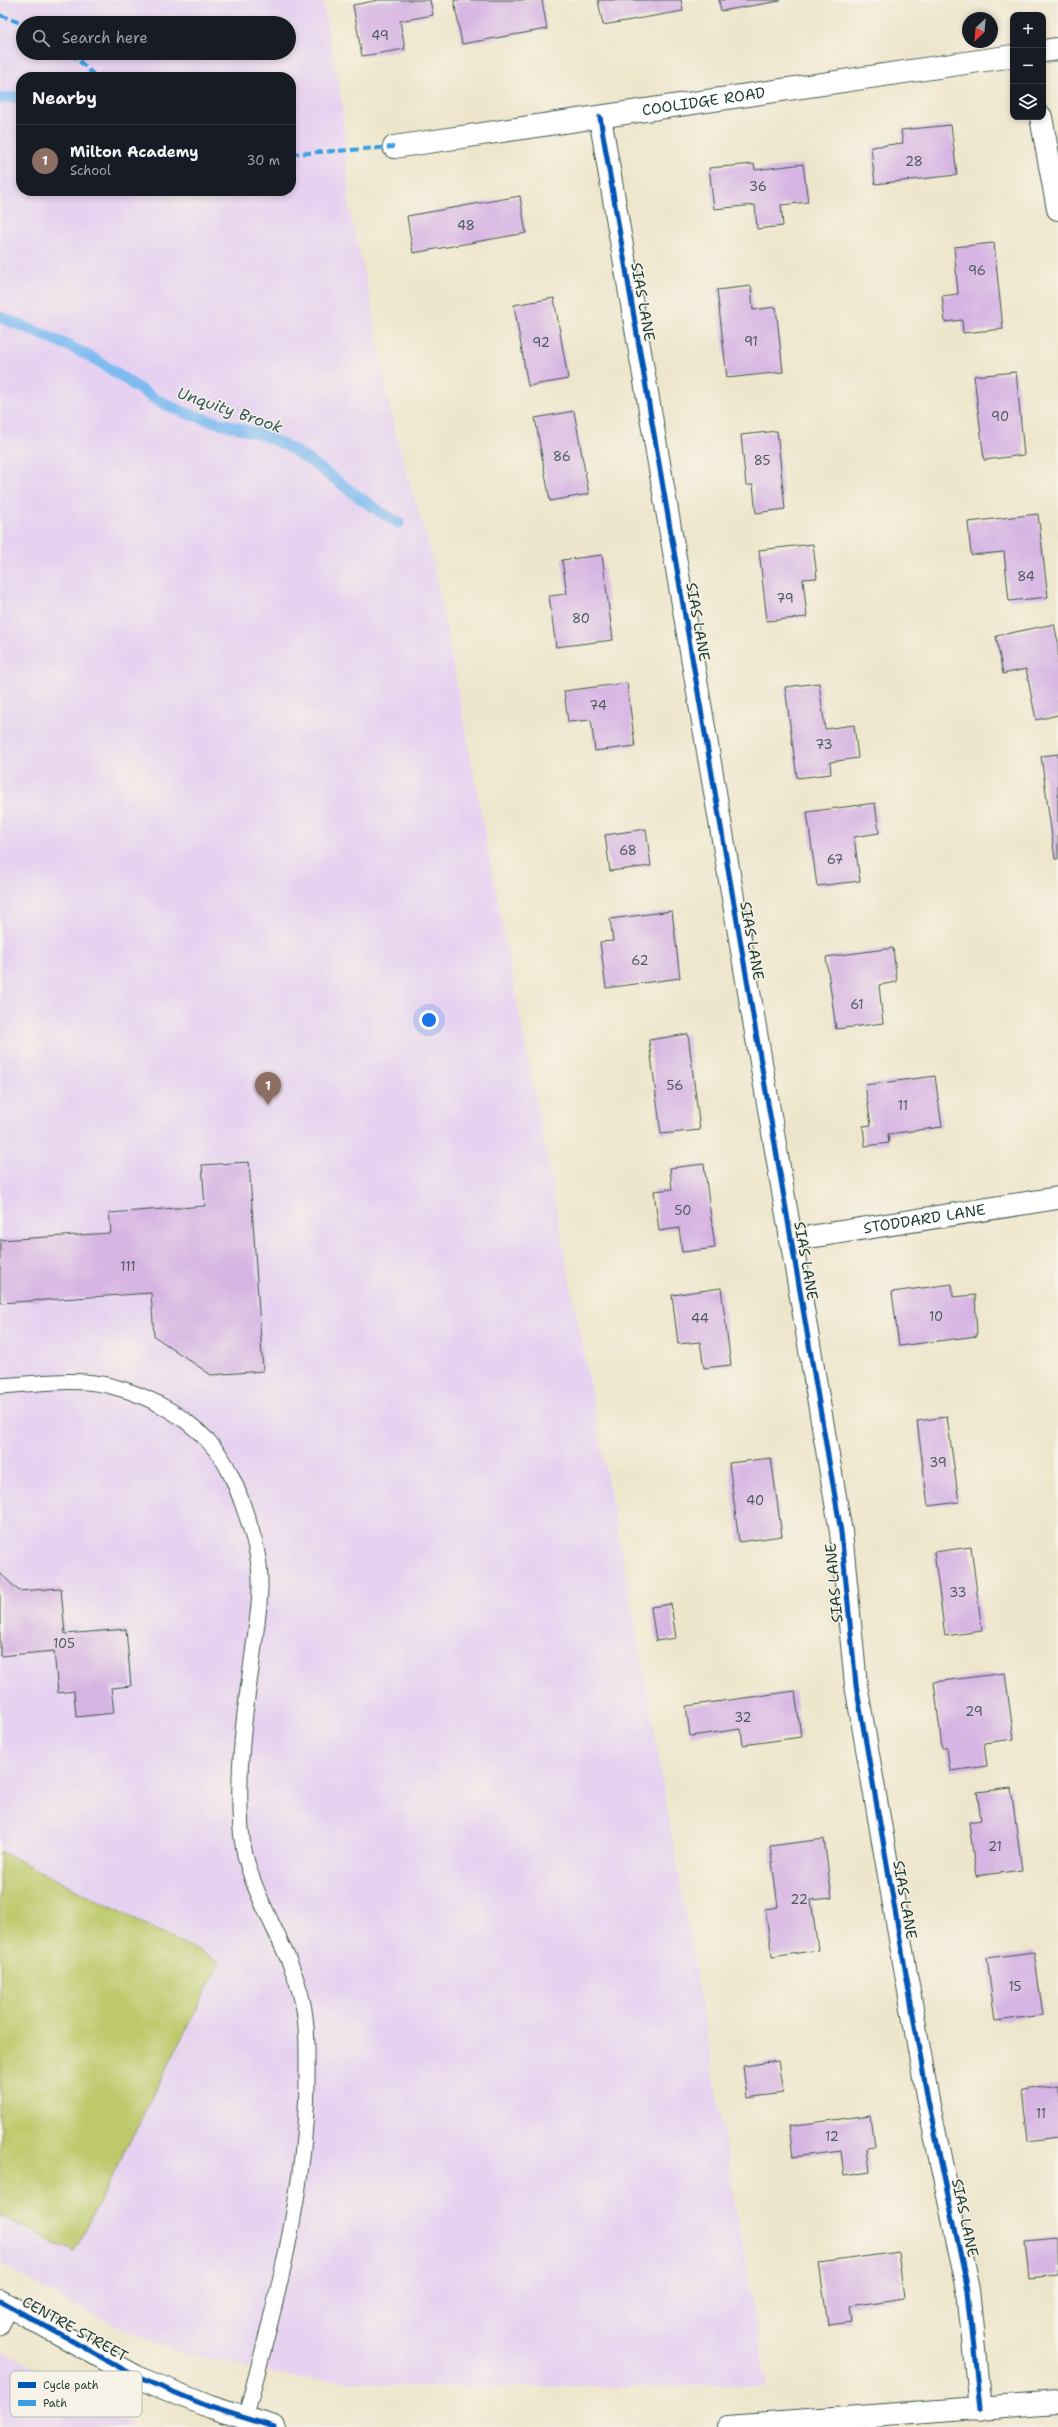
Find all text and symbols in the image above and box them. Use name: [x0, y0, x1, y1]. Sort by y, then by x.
north arrow: [962, 12, 998, 48]
map controls: [1010, 12, 1046, 120]
button: +: [1010, 12, 1046, 48]
search box: [16, 16, 296, 60]
icon: search: [30, 27, 52, 49]
house number: 49: [371, 27, 389, 44]
text: Search here: [62, 28, 148, 48]
button: −: [1010, 48, 1046, 84]
street label: COOLIDGE ROAD: [641, 83, 767, 120]
button: layers: [1010, 84, 1046, 120]
text: Nearby: [32, 87, 97, 109]
text: Milton Academy: [70, 142, 199, 162]
text: 1: [42, 152, 48, 169]
text: 30 m: [246, 152, 280, 169]
house number: 28: [905, 153, 923, 170]
text: School: [70, 162, 111, 179]
house number: 36: [749, 178, 767, 195]
house number: 48: [457, 217, 475, 234]
street label: SIAS LANE: [626, 261, 660, 343]
house number: 96: [968, 262, 986, 279]
house number: 91: [744, 333, 758, 350]
house number: 92: [532, 334, 550, 351]
water label: Unquity Brook: [174, 382, 286, 438]
house number: 90: [991, 408, 1009, 425]
house number: 86: [553, 448, 571, 465]
house number: 85: [754, 452, 770, 469]
house number: 84: [1017, 568, 1035, 585]
street label: SIAS LANE: [681, 581, 715, 663]
house number: 79: [776, 590, 794, 607]
house number: 80: [572, 610, 590, 627]
house number: 74: [589, 697, 607, 714]
house number: 73: [815, 736, 833, 753]
house number: 68: [619, 842, 637, 859]
house number: 67: [827, 851, 843, 868]
street label: SIAS LANE: [735, 900, 769, 982]
house number: 62: [631, 952, 649, 969]
house number: 61: [850, 996, 864, 1013]
your location: [419, 1010, 439, 1030]
pin: 1: [255, 1072, 281, 1105]
house number: 56: [667, 1077, 683, 1094]
house number: 11: [898, 1097, 908, 1114]
street label: STODDARD LANE: [862, 1200, 987, 1238]
house number: 50: [675, 1202, 691, 1219]
street label: SIAS LANE: [789, 1220, 823, 1302]
house number: 111: [120, 1258, 136, 1275]
house number: 10: [929, 1308, 943, 1325]
house number: 44: [691, 1310, 709, 1327]
house number: 39: [929, 1454, 947, 1471]
house number: 40: [746, 1492, 764, 1509]
street label: SIAS LANE: [821, 1542, 847, 1624]
house number: 33: [949, 1584, 967, 1601]
house number: 105: [53, 1635, 75, 1652]
house number: 29: [965, 1703, 983, 1720]
house number: 32: [734, 1709, 752, 1726]
house number: 21: [988, 1838, 1002, 1855]
street label: SIAS LANE: [888, 1859, 922, 1941]
house number: 22: [790, 1891, 808, 1908]
house number: 15: [1008, 1978, 1022, 1995]
house number: 11: [1036, 2105, 1046, 2122]
house number: 12: [825, 2128, 839, 2145]
street label: SIAS LANE: [947, 2177, 983, 2259]
street label: CENTRE STREET: [19, 2292, 131, 2366]
legend: [10, 2371, 142, 2417]
text: Cycle path: [43, 2378, 99, 2393]
text: Path: [43, 2396, 67, 2411]

